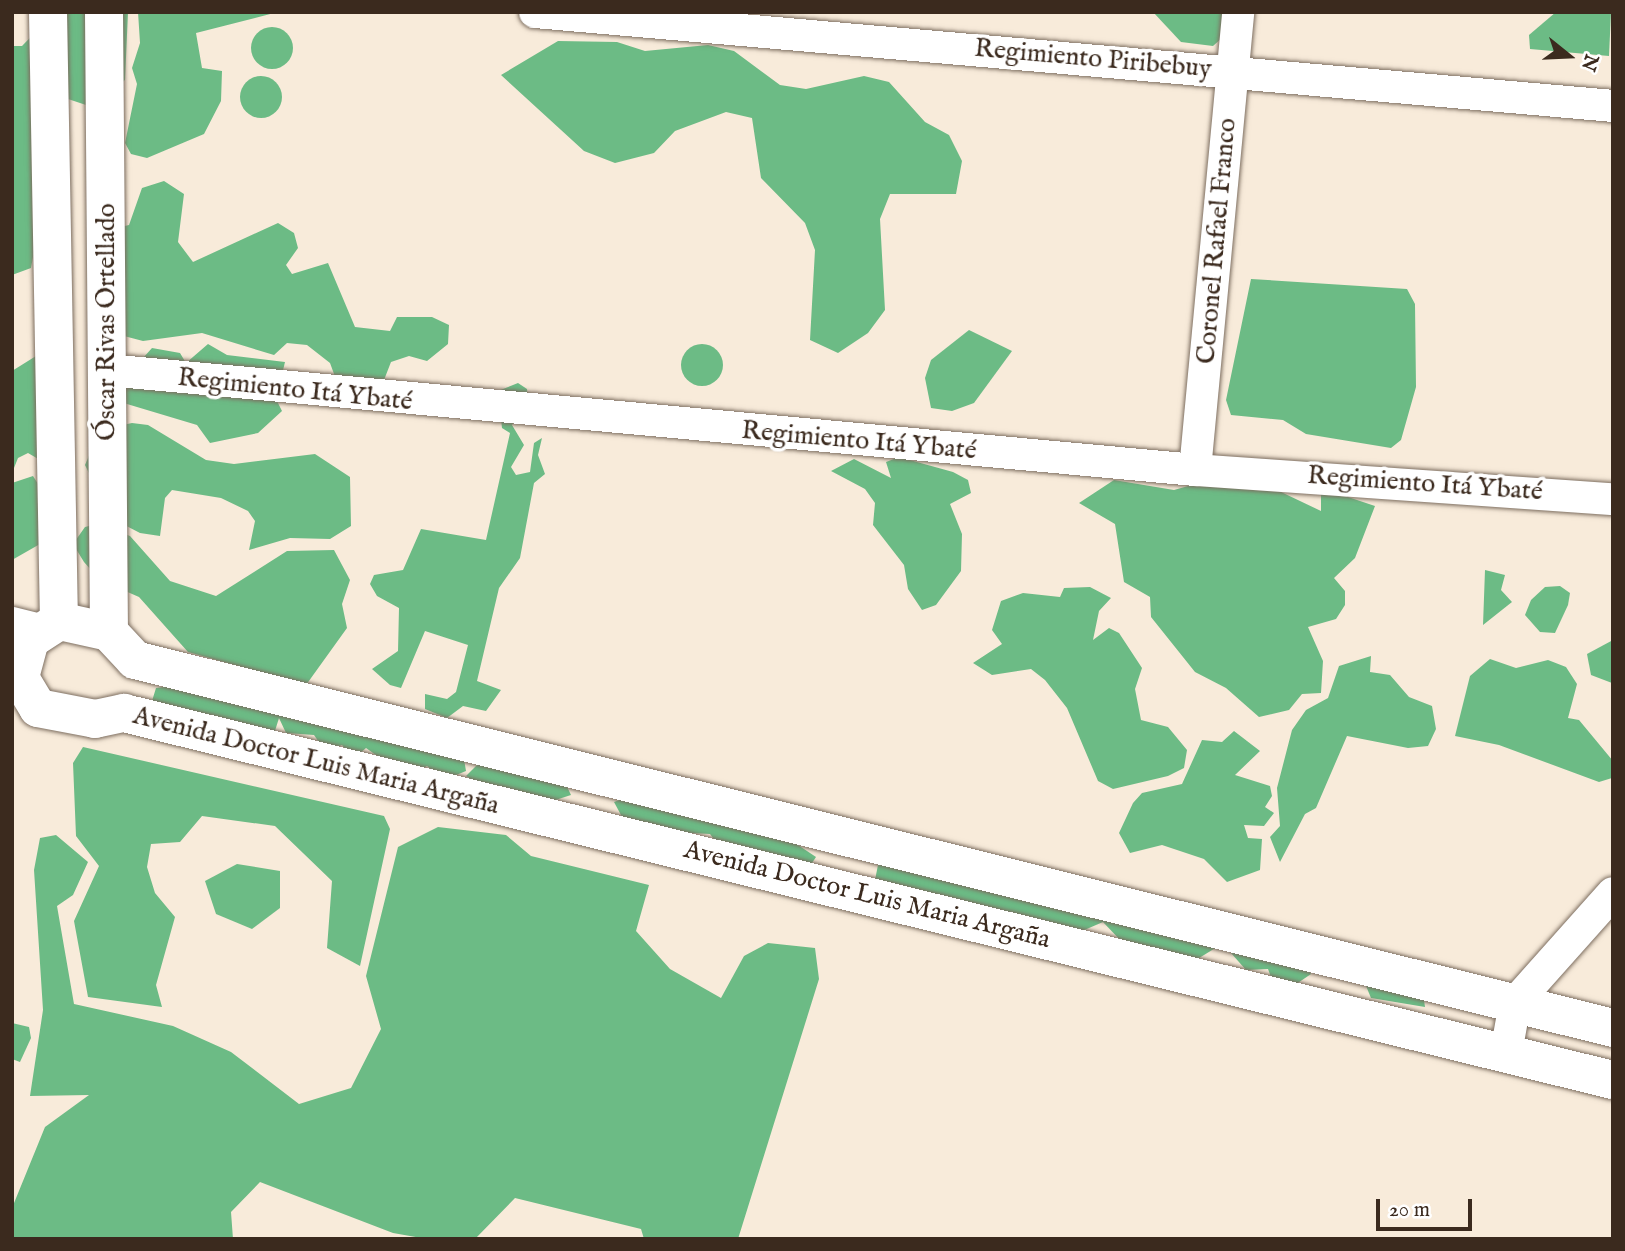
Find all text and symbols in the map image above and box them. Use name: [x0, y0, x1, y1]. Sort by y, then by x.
north arrow: [1534, 21, 1604, 91]
street label: Regimiento Piribebuy: [973, 33, 1213, 85]
text: N: [1575, 51, 1603, 74]
street label: Coronel Rafael Franco: [1191, 117, 1243, 365]
street label: Óscar Rivas Ortellado: [91, 203, 123, 441]
street label: Regimiento Itá Ybaté: [176, 362, 414, 418]
street label: Regimiento Itá Ybaté: [740, 415, 978, 467]
street label: Regimiento Itá Ybaté: [1306, 460, 1544, 508]
street label: Avenida Doctor Luis Maria Argaña: [130, 700, 502, 822]
street label: Avenida Doctor Luis Maria Argaña: [681, 834, 1053, 956]
scale bar: [1380, 1184, 1476, 1228]
text: 20 m: [1389, 1197, 1430, 1224]

